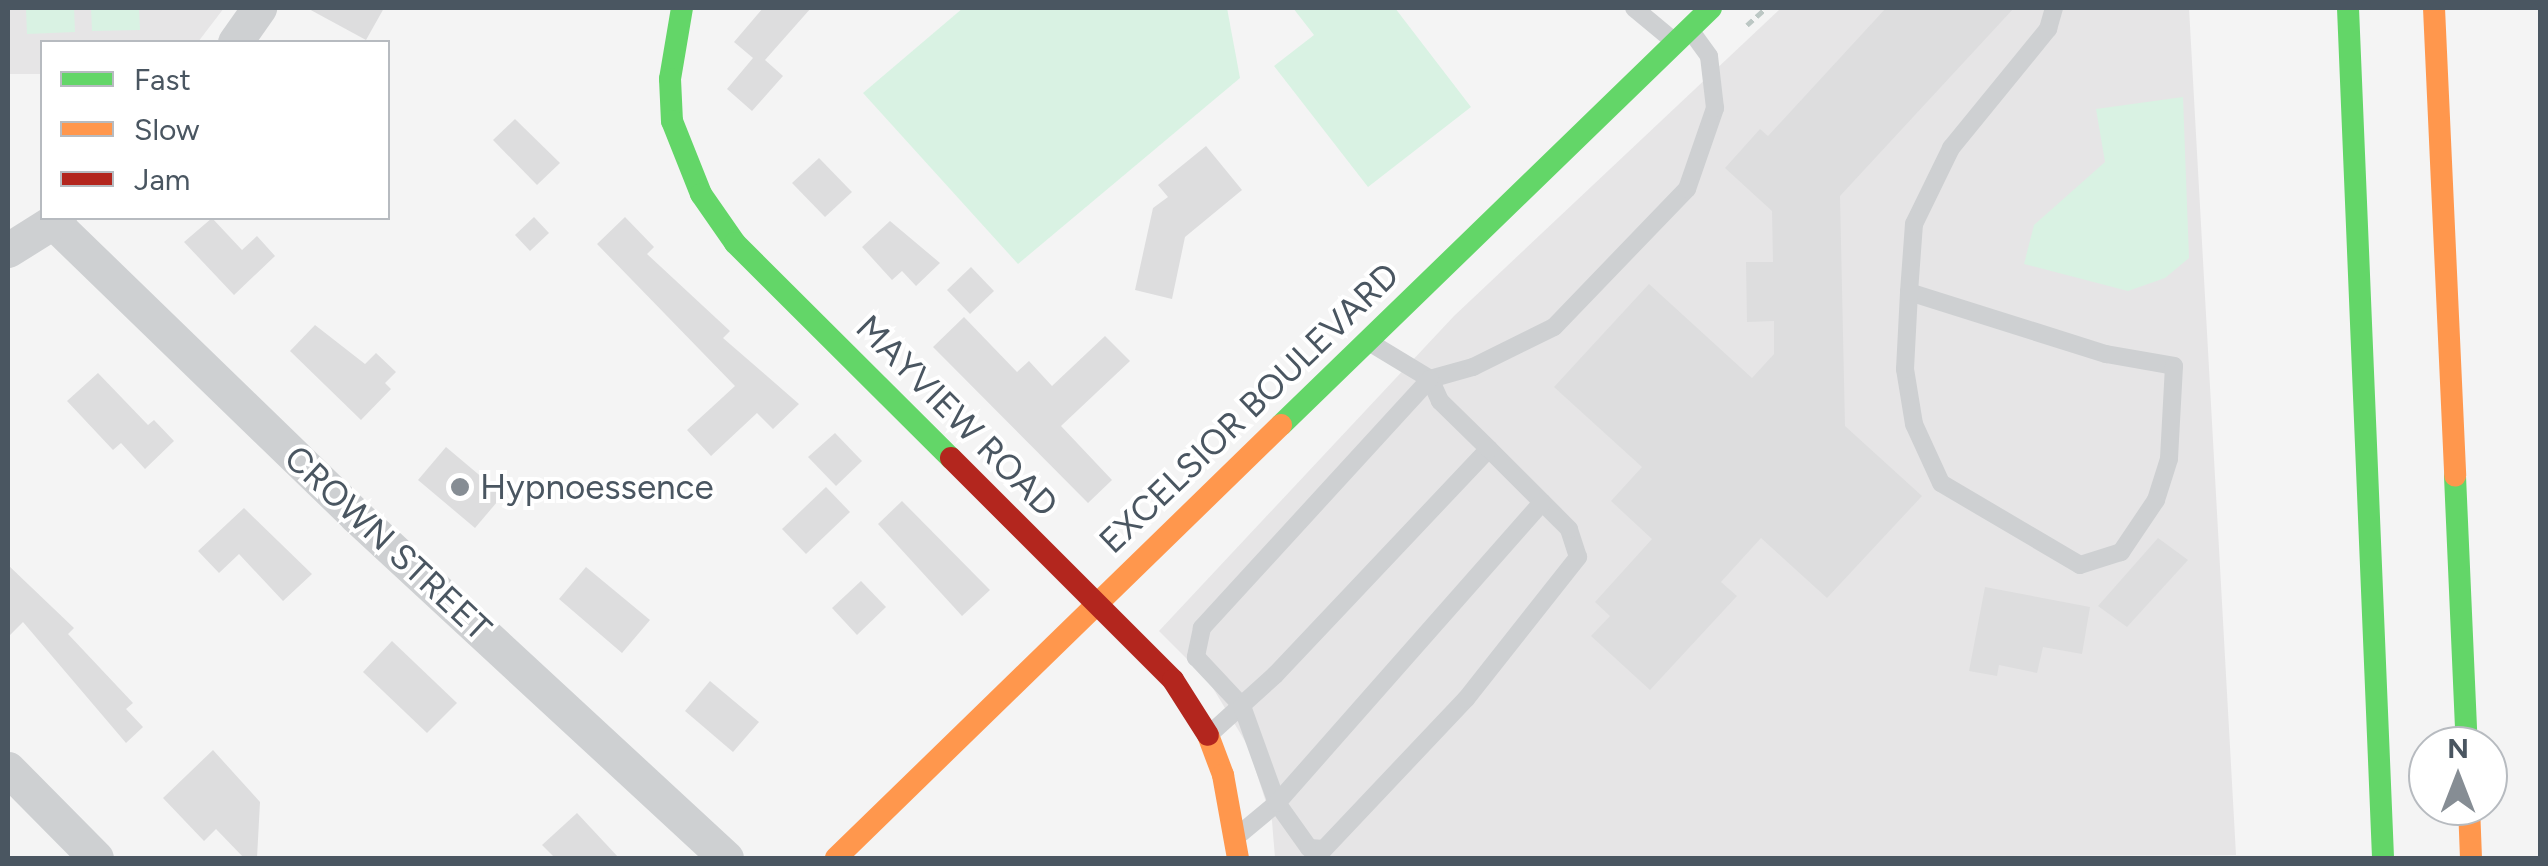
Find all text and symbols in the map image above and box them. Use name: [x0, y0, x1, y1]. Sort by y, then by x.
legend: [40, 40, 390, 220]
text: Fast: [134, 61, 191, 98]
text: Slow: [134, 111, 200, 148]
text: Jam: [134, 161, 190, 198]
street label: EXCELSIOR BOULEVARD: [1091, 254, 1407, 562]
street label: MAYVIEW ROAD: [848, 307, 1066, 525]
street label: CROWN STREET: [276, 437, 500, 649]
place label: Hypnoessence: [480, 466, 714, 508]
marker: Hypnoessence: [449, 476, 471, 498]
north arrow: [2408, 726, 2508, 826]
text: N: [2447, 731, 2469, 765]

